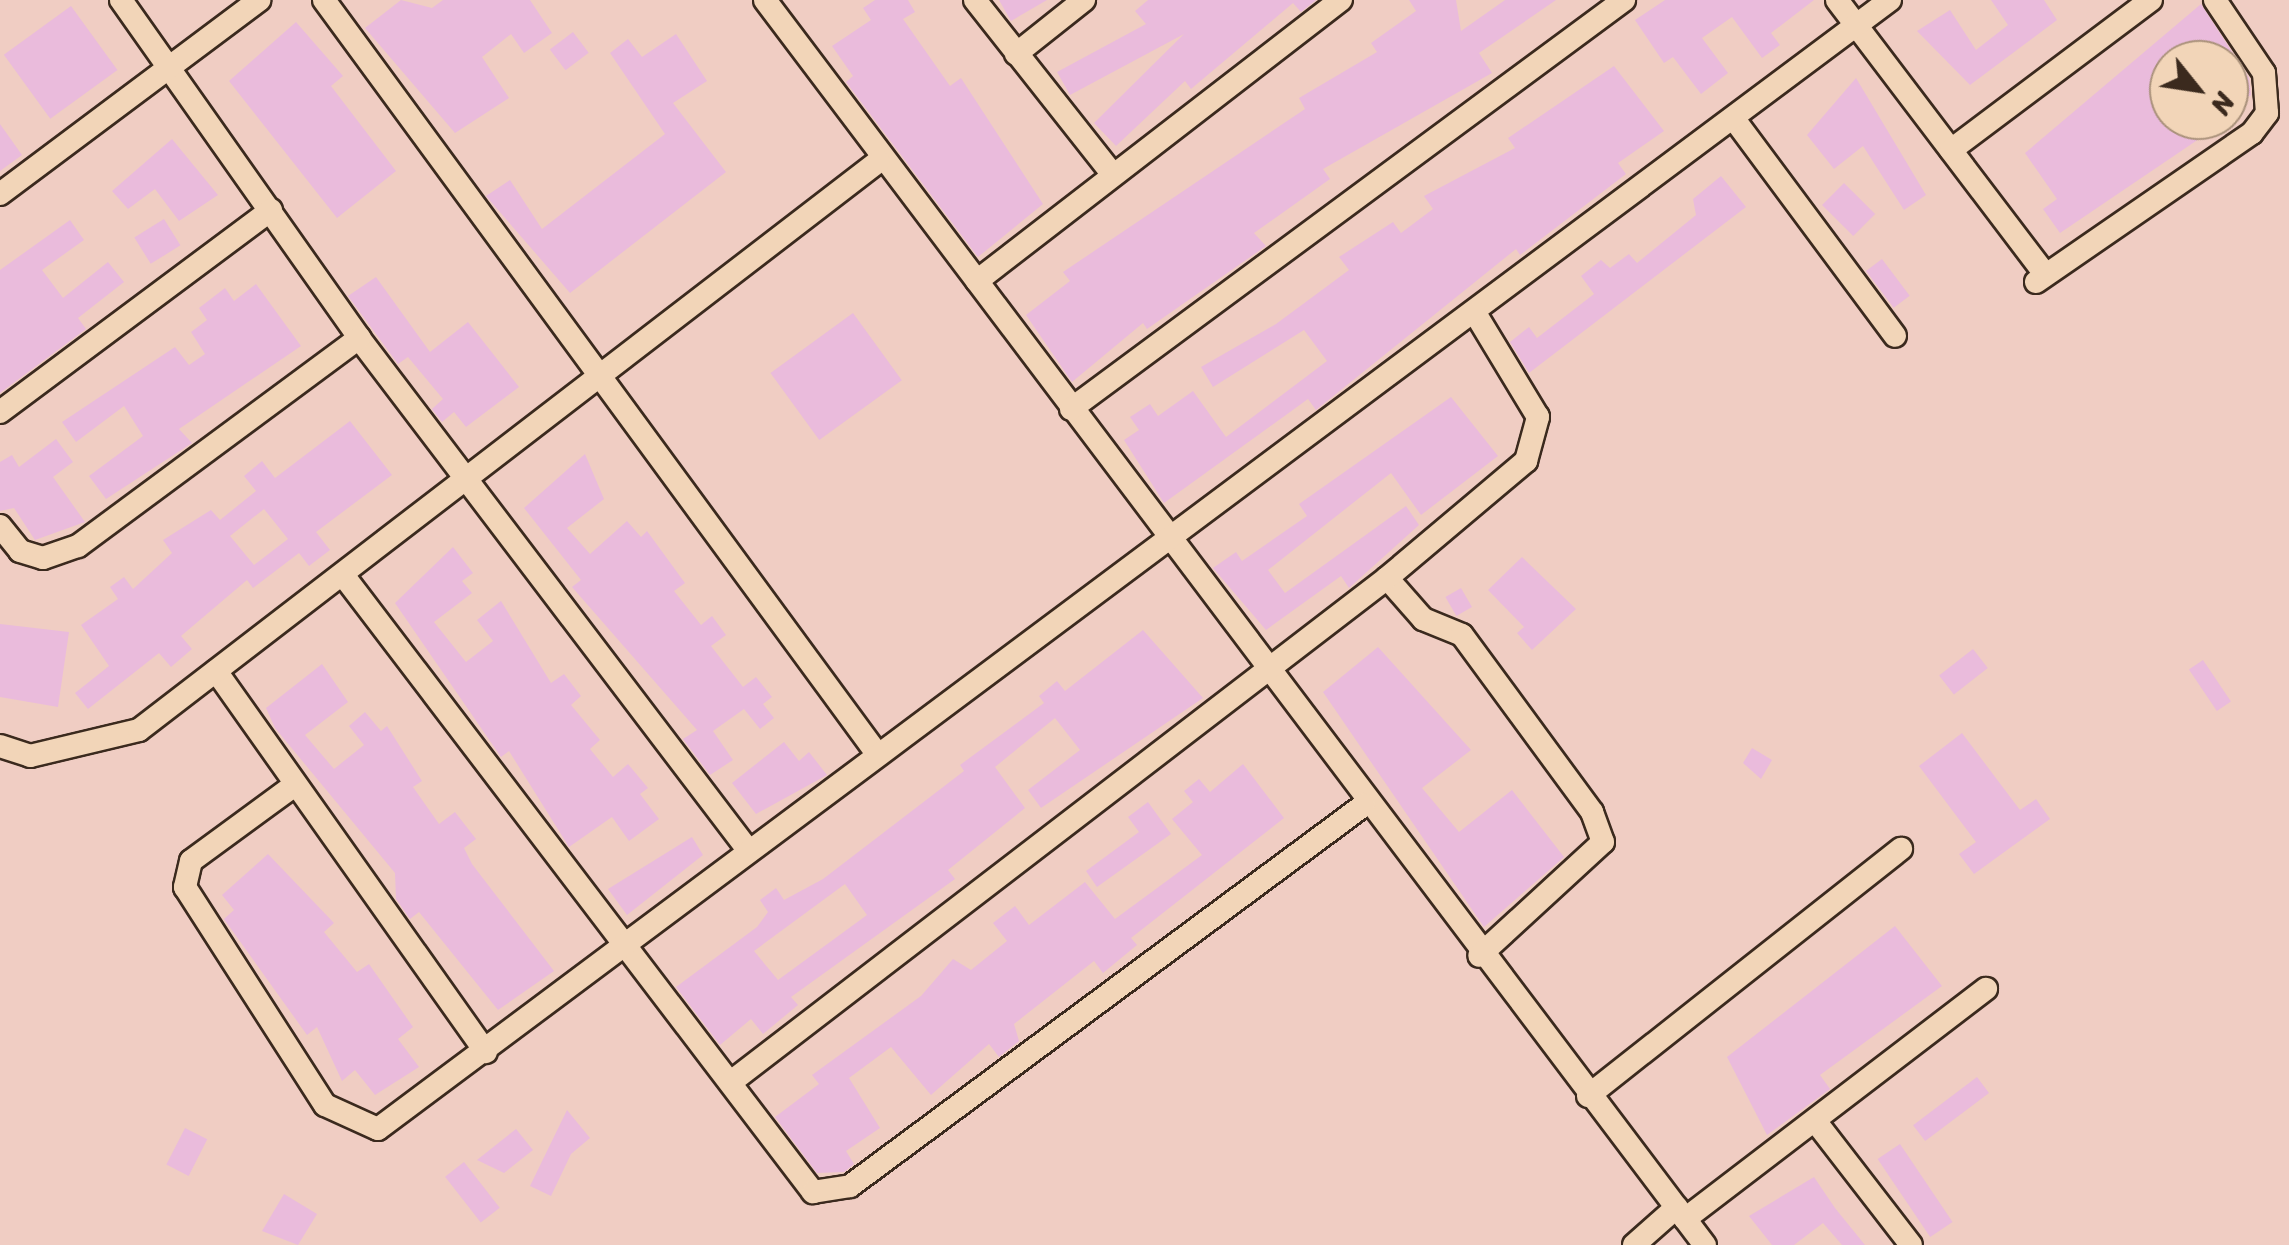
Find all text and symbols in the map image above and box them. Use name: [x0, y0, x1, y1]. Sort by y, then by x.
north arrow: [2149, 40, 2249, 140]
text: N: [2198, 84, 2250, 125]

